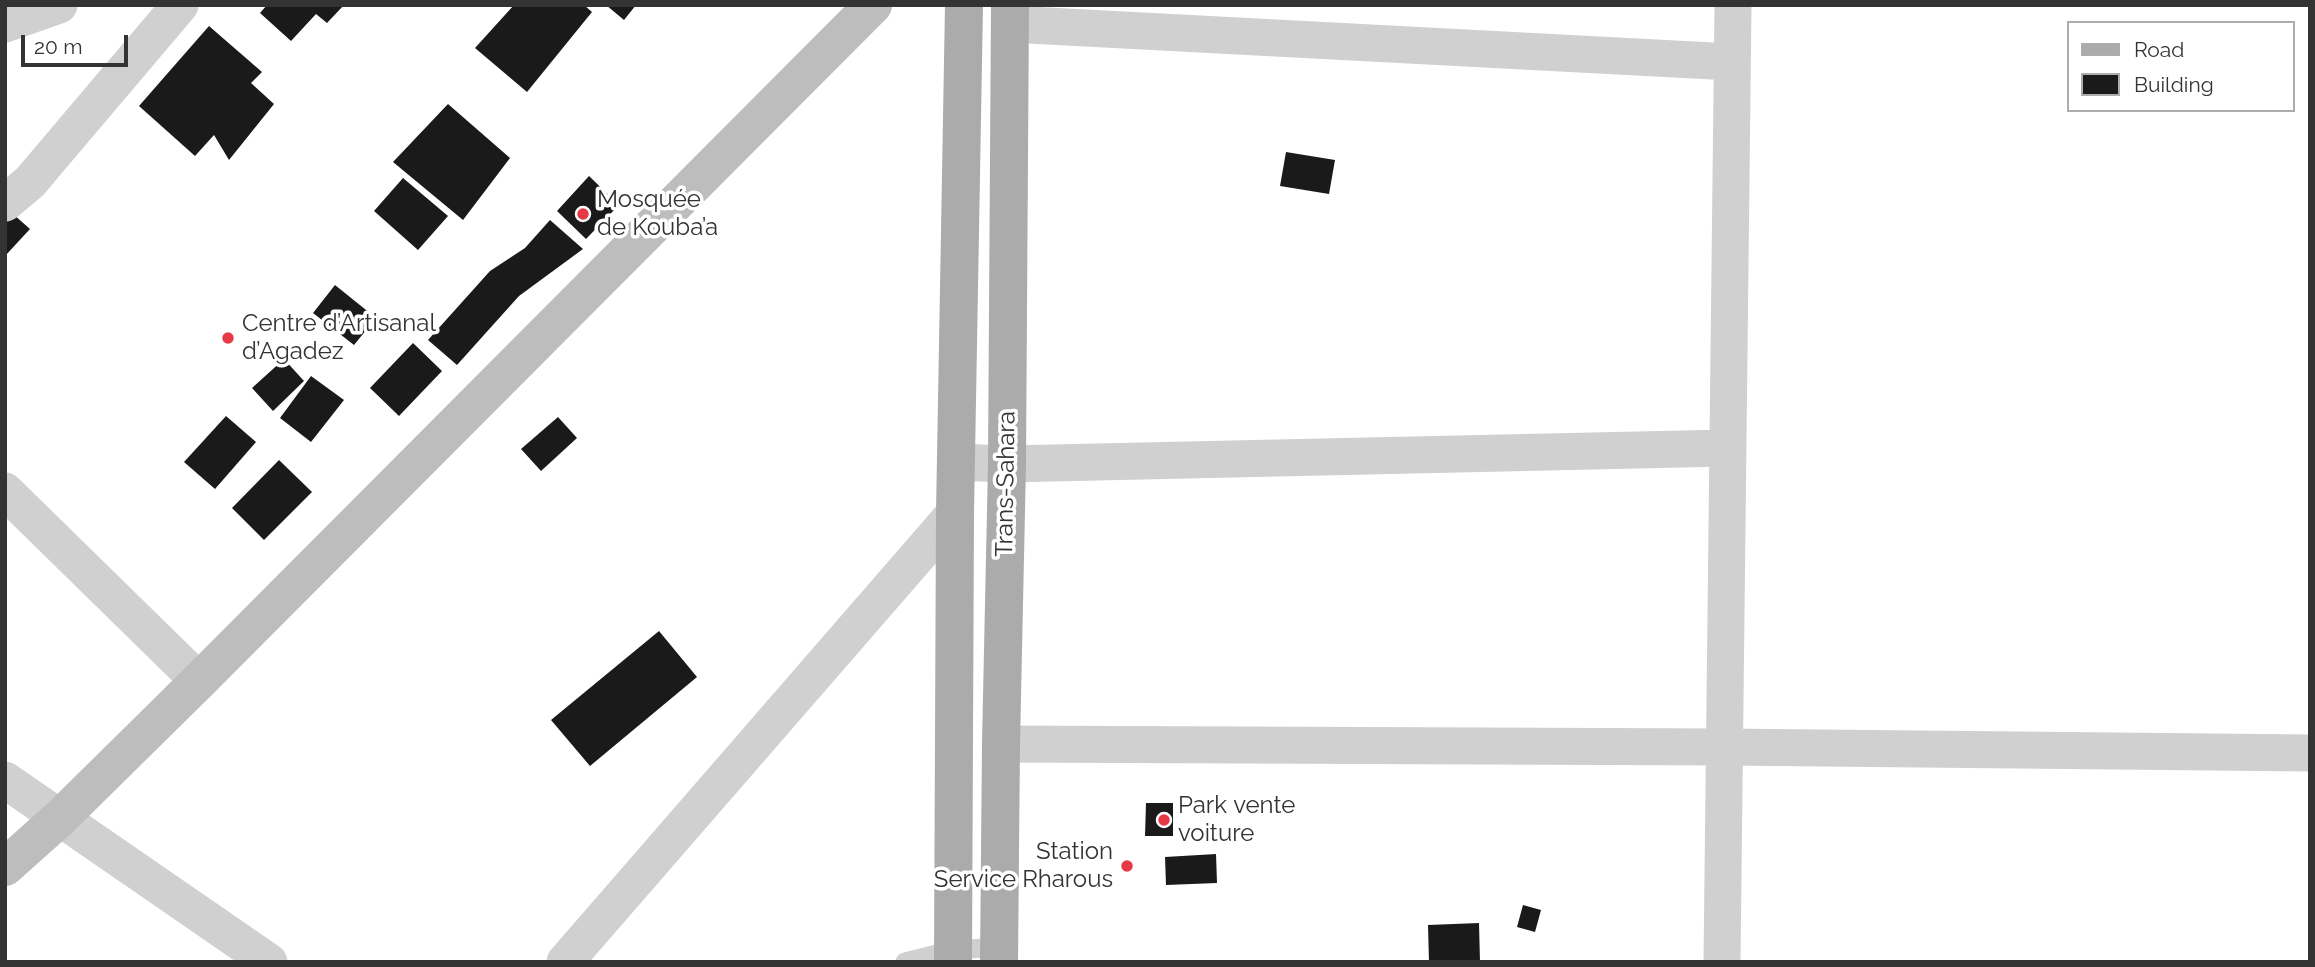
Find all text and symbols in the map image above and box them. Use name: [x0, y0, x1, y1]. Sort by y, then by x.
scale bar: [24, 21, 131, 65]
legend: [2066, 21, 2294, 112]
text: 20 m: [34, 34, 82, 59]
text: Road: [2134, 37, 2184, 62]
text: Building: [2134, 72, 2214, 97]
place label: Mosquée de Kouba’a: [597, 186, 718, 242]
marker: Mosquée de Kouba’a: [575, 206, 591, 222]
place label: Centre d’Artisanal d’Agadez: [242, 310, 436, 366]
marker: Centre d’Artisanal d’Agadez: [220, 330, 236, 346]
street label: Trans-Sahara: [990, 411, 1022, 557]
place label: Park vente voiture: [1178, 792, 1295, 848]
marker: Park vente voiture: [1156, 812, 1172, 828]
place label: Station Service Rharous: [934, 838, 1113, 894]
marker: Station Service Rharous: [1119, 858, 1135, 874]

